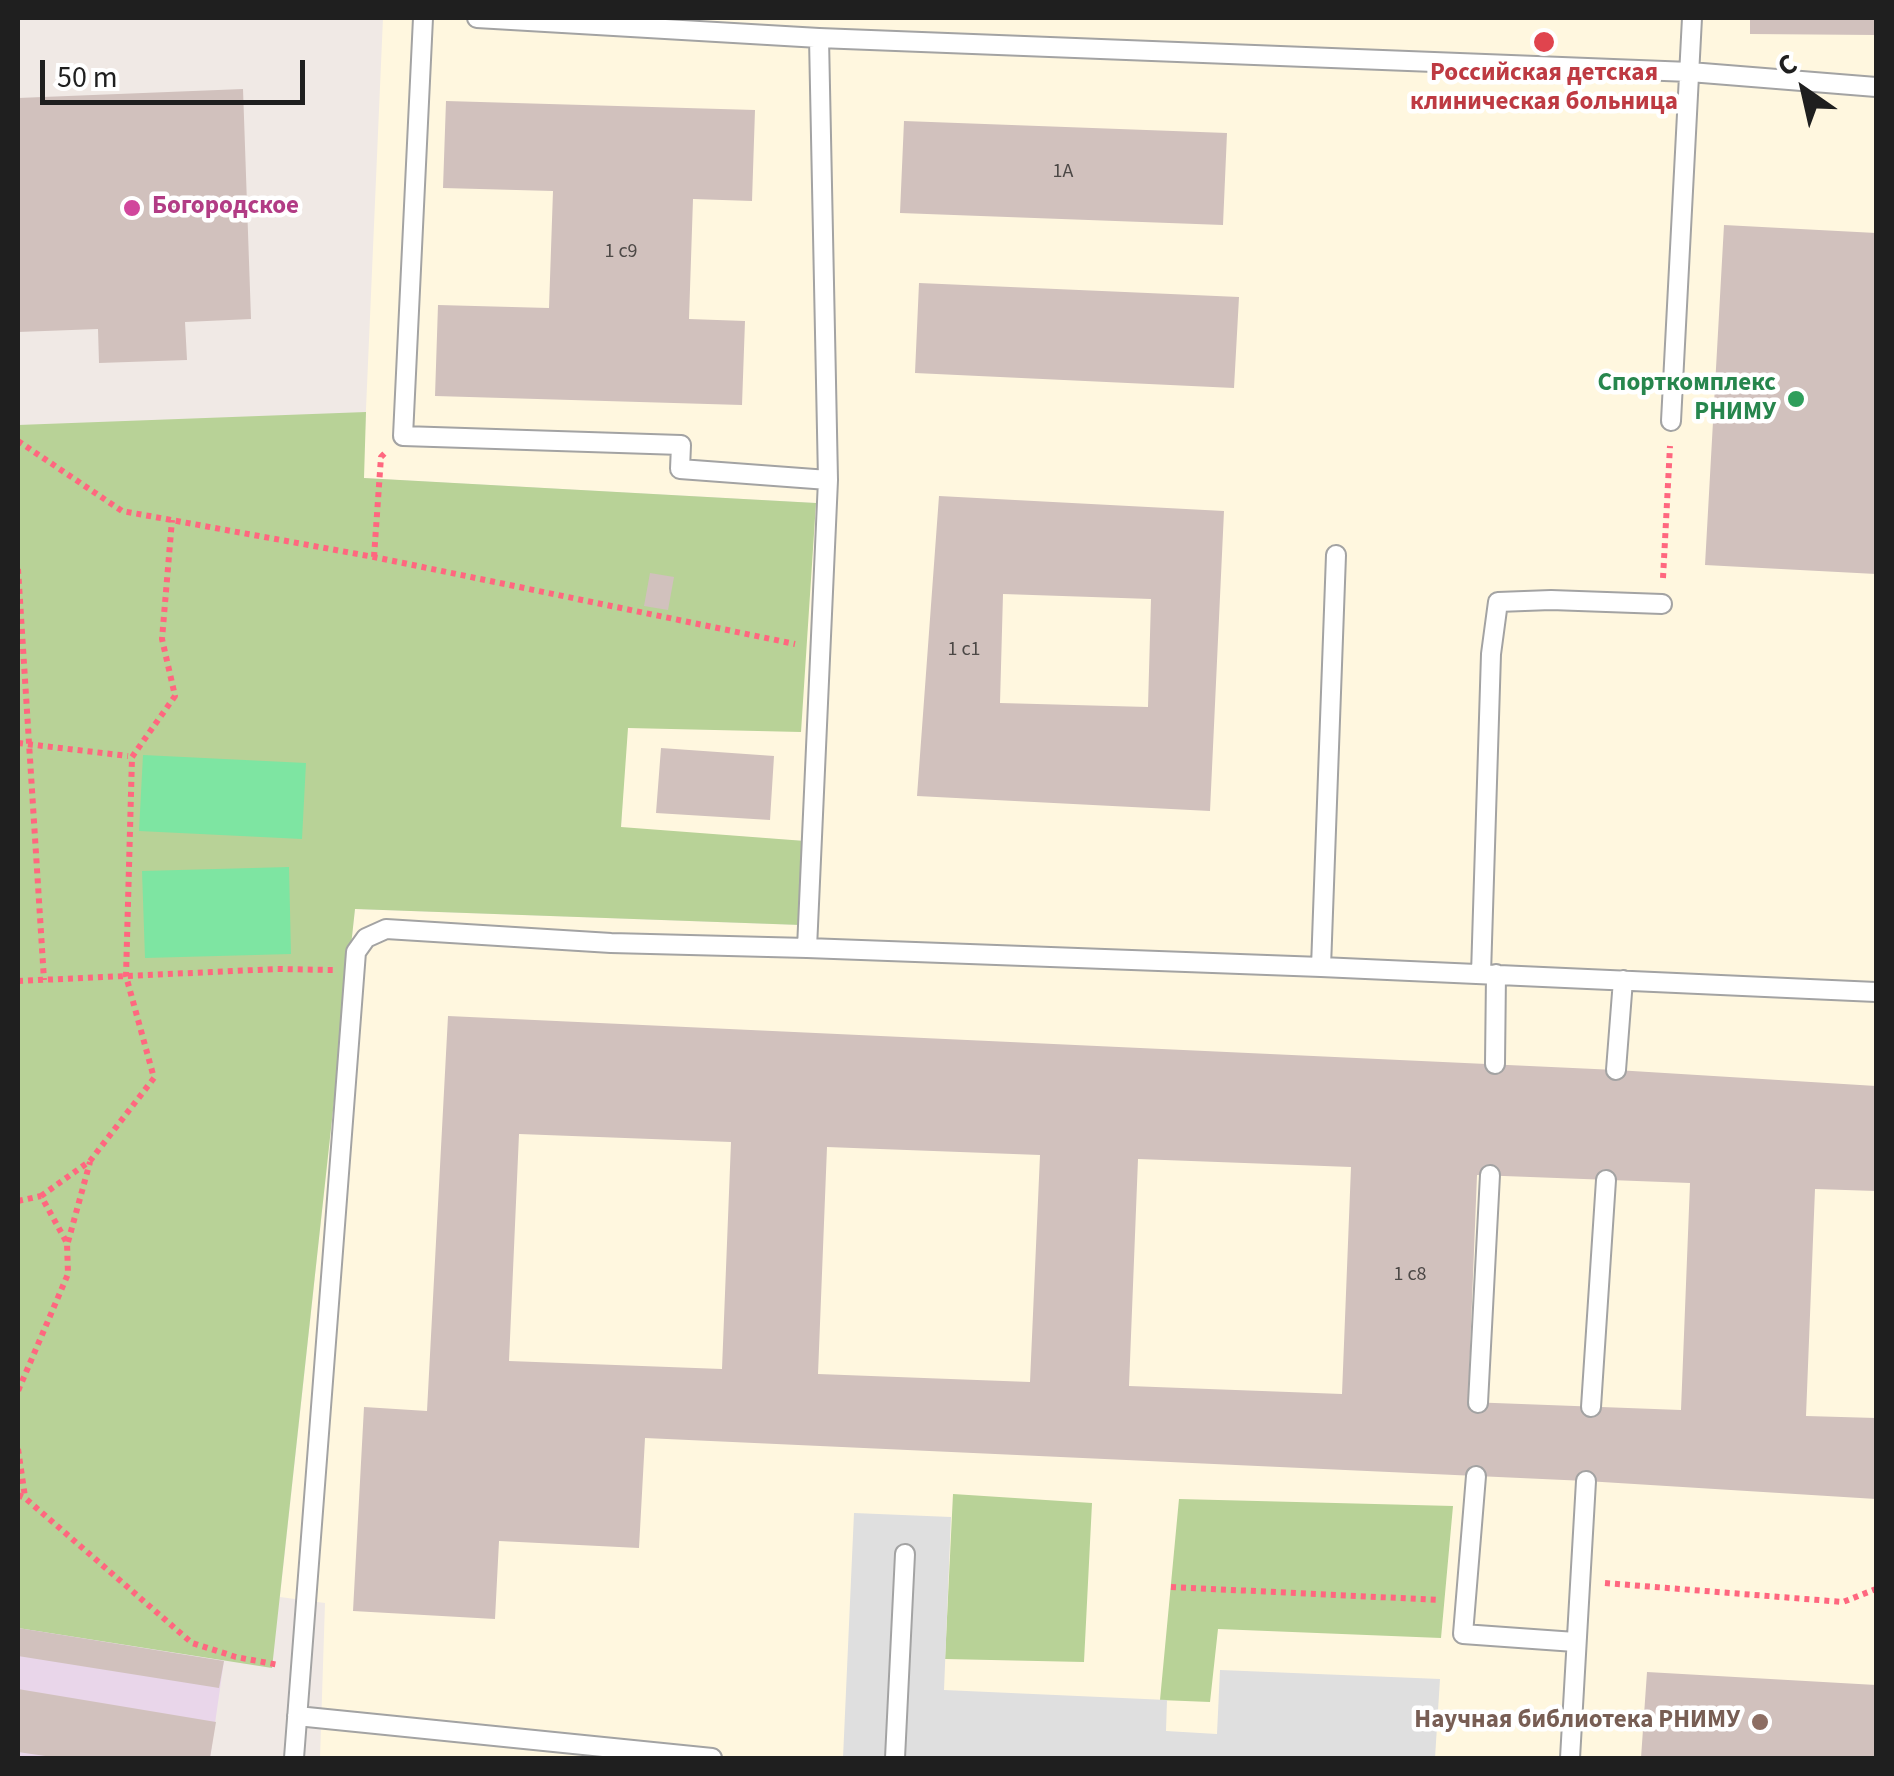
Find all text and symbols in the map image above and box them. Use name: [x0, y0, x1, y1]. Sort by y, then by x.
marker: Российская детская клиническая больница: [1531, 29, 1557, 55]
scale bar: [45, 40, 310, 102]
north arrow: [1754, 40, 1854, 140]
text: С: [1769, 44, 1805, 86]
text: 50 m: [57, 56, 118, 99]
place label: Российская детская клиническая больница: [1410, 60, 1678, 119]
house number: 1А: [1053, 161, 1073, 185]
place label: Богородское: [152, 193, 299, 223]
marker: Богородское: [121, 197, 143, 219]
house number: 1 с9: [605, 241, 637, 265]
place label: Спорткомплекс РНИМУ: [1598, 370, 1776, 429]
marker: Спорткомплекс РНИМУ: [1785, 388, 1807, 410]
house number: 1 с1: [948, 639, 980, 663]
house number: 1 с8: [1394, 1264, 1426, 1288]
place label: Научная библиотека РНИМУ: [1414, 1707, 1740, 1737]
marker: Научная библиотека РНИМУ: [1749, 1711, 1771, 1733]

